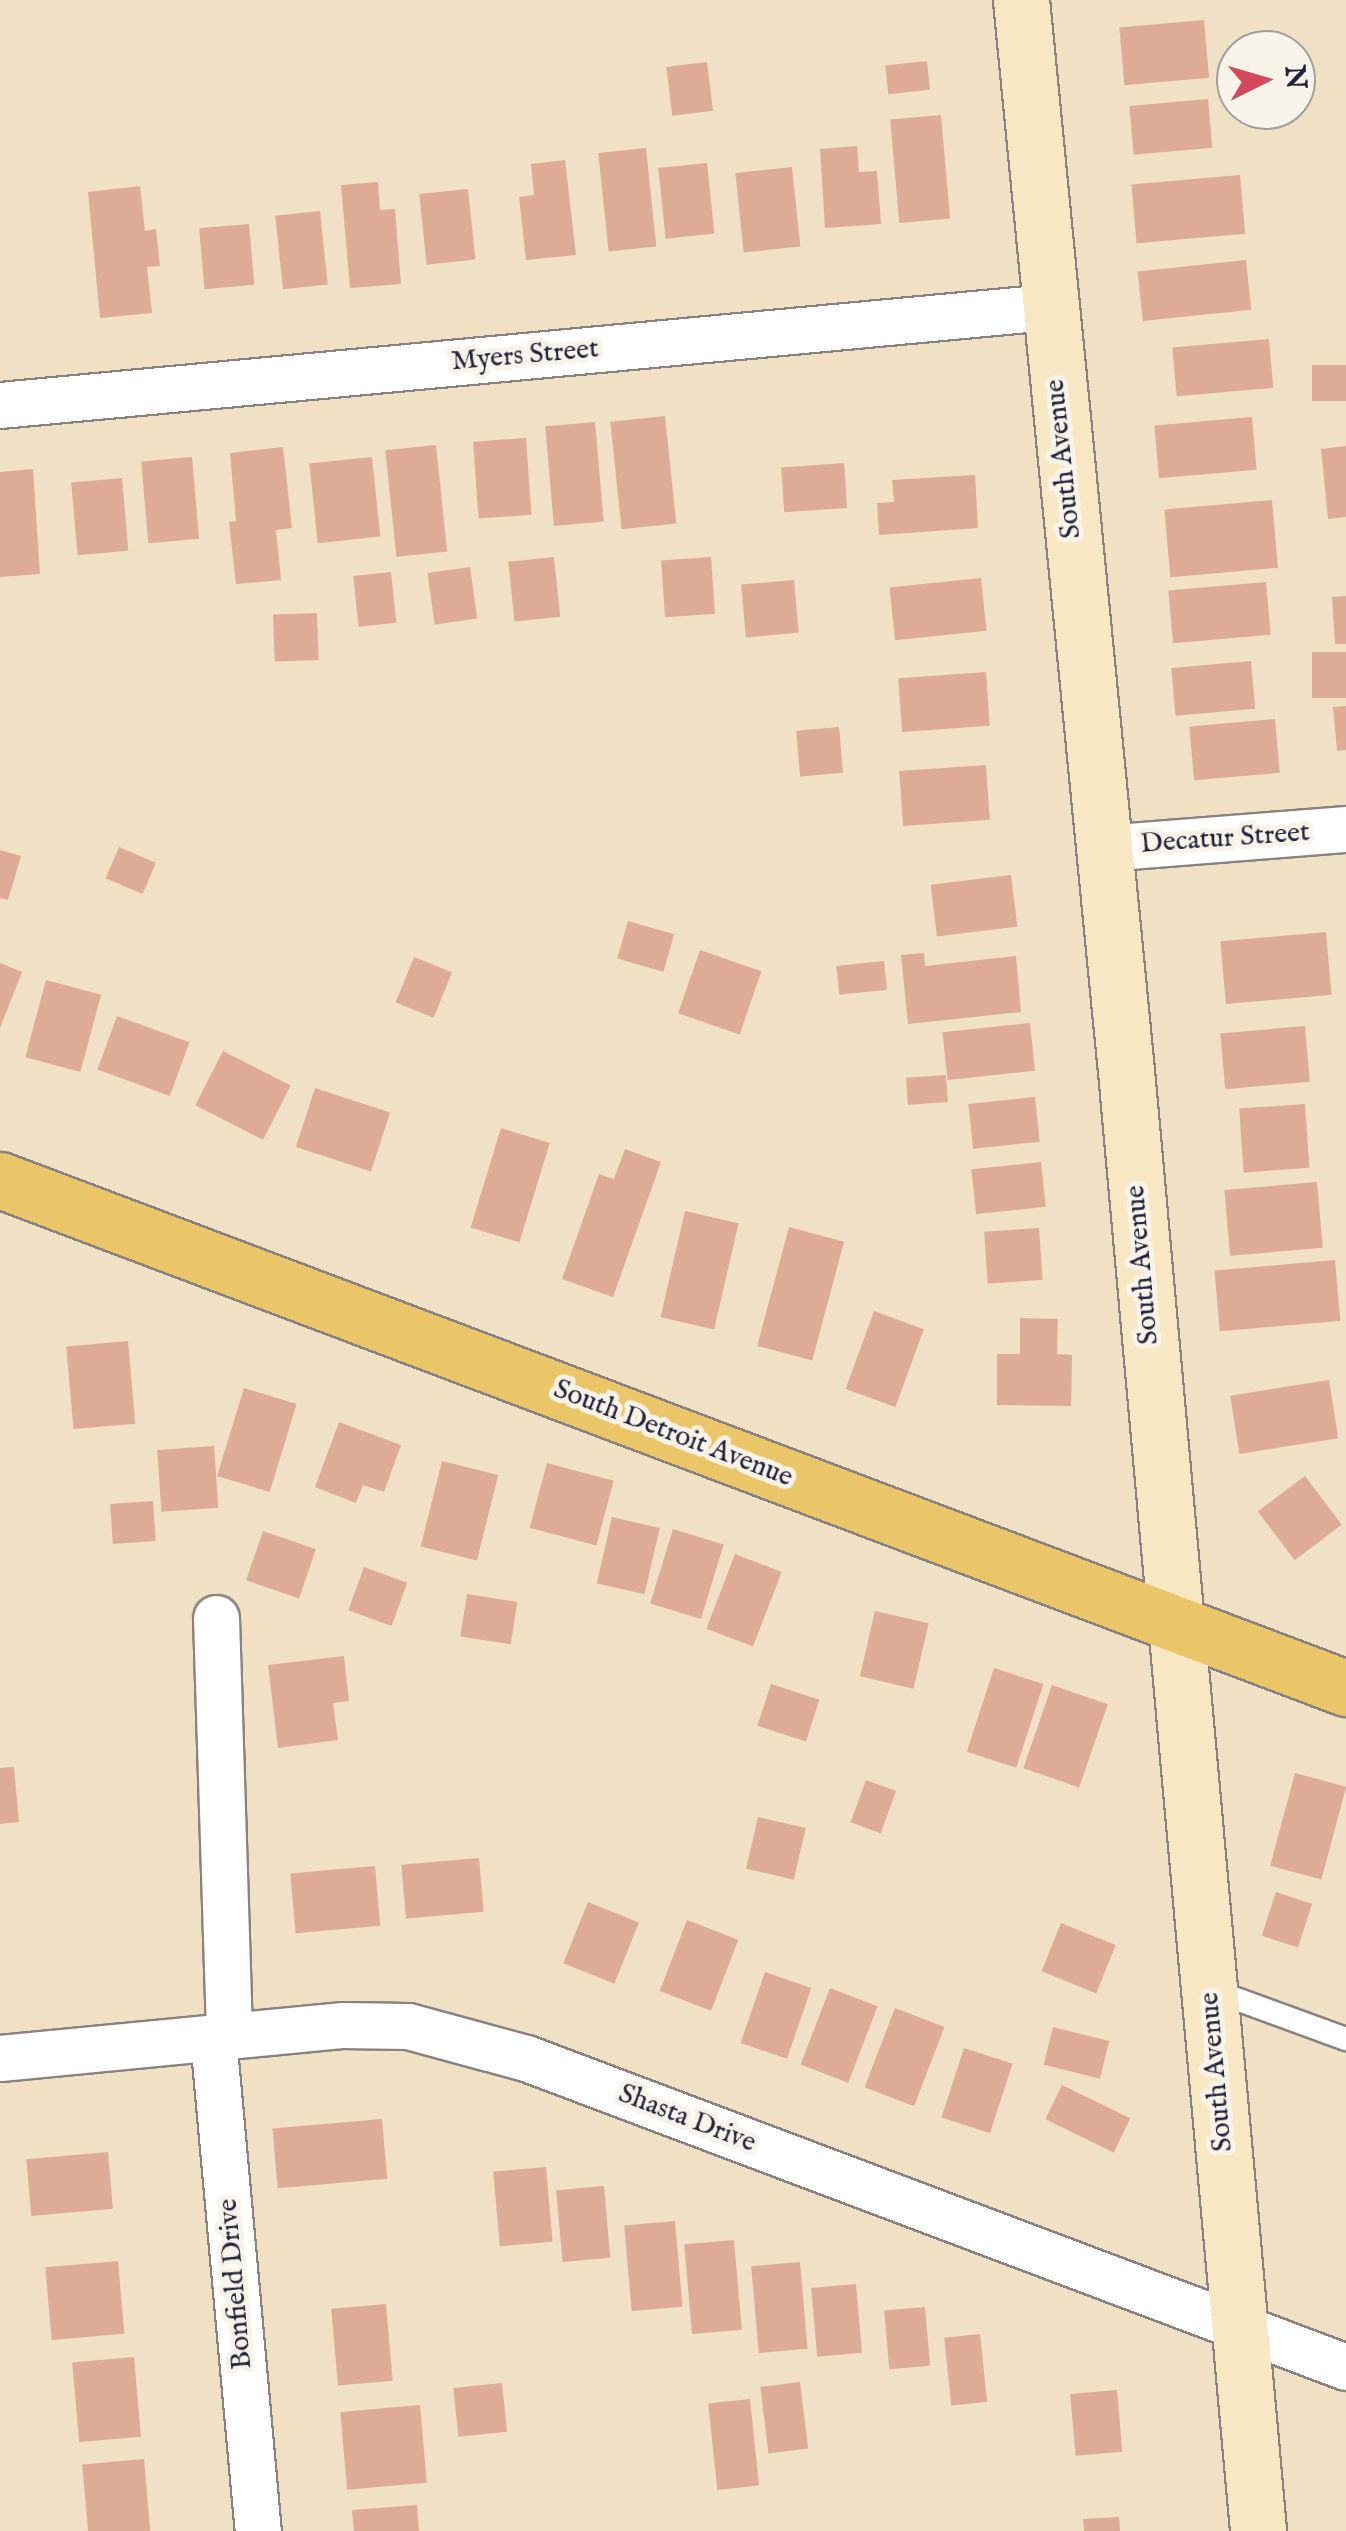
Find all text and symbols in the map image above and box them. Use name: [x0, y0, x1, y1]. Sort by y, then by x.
north arrow: [1216, 30, 1316, 130]
text: N: [1276, 64, 1313, 91]
street label: Myers Street: [450, 333, 600, 379]
street label: South Avenue: [1039, 378, 1089, 540]
street label: Decatur Street: [1139, 816, 1311, 862]
street label: South Avenue: [1119, 1184, 1167, 1346]
street label: South Detroit Avenue: [549, 1373, 797, 1495]
street label: South Avenue: [1193, 1991, 1241, 2153]
street label: Shasta Drive: [614, 2077, 760, 2161]
street label: Bonfield Drive: [212, 2197, 260, 2371]

